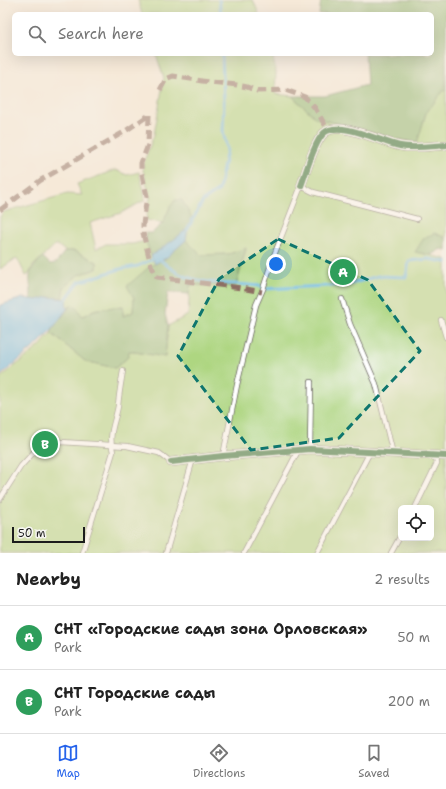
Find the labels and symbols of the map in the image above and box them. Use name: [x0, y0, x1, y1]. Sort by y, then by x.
your location: [266, 254, 286, 274]
pin: A: [330, 257, 356, 287]
pin: B: [32, 429, 58, 459]
scale bar: [12, 525, 85, 544]

